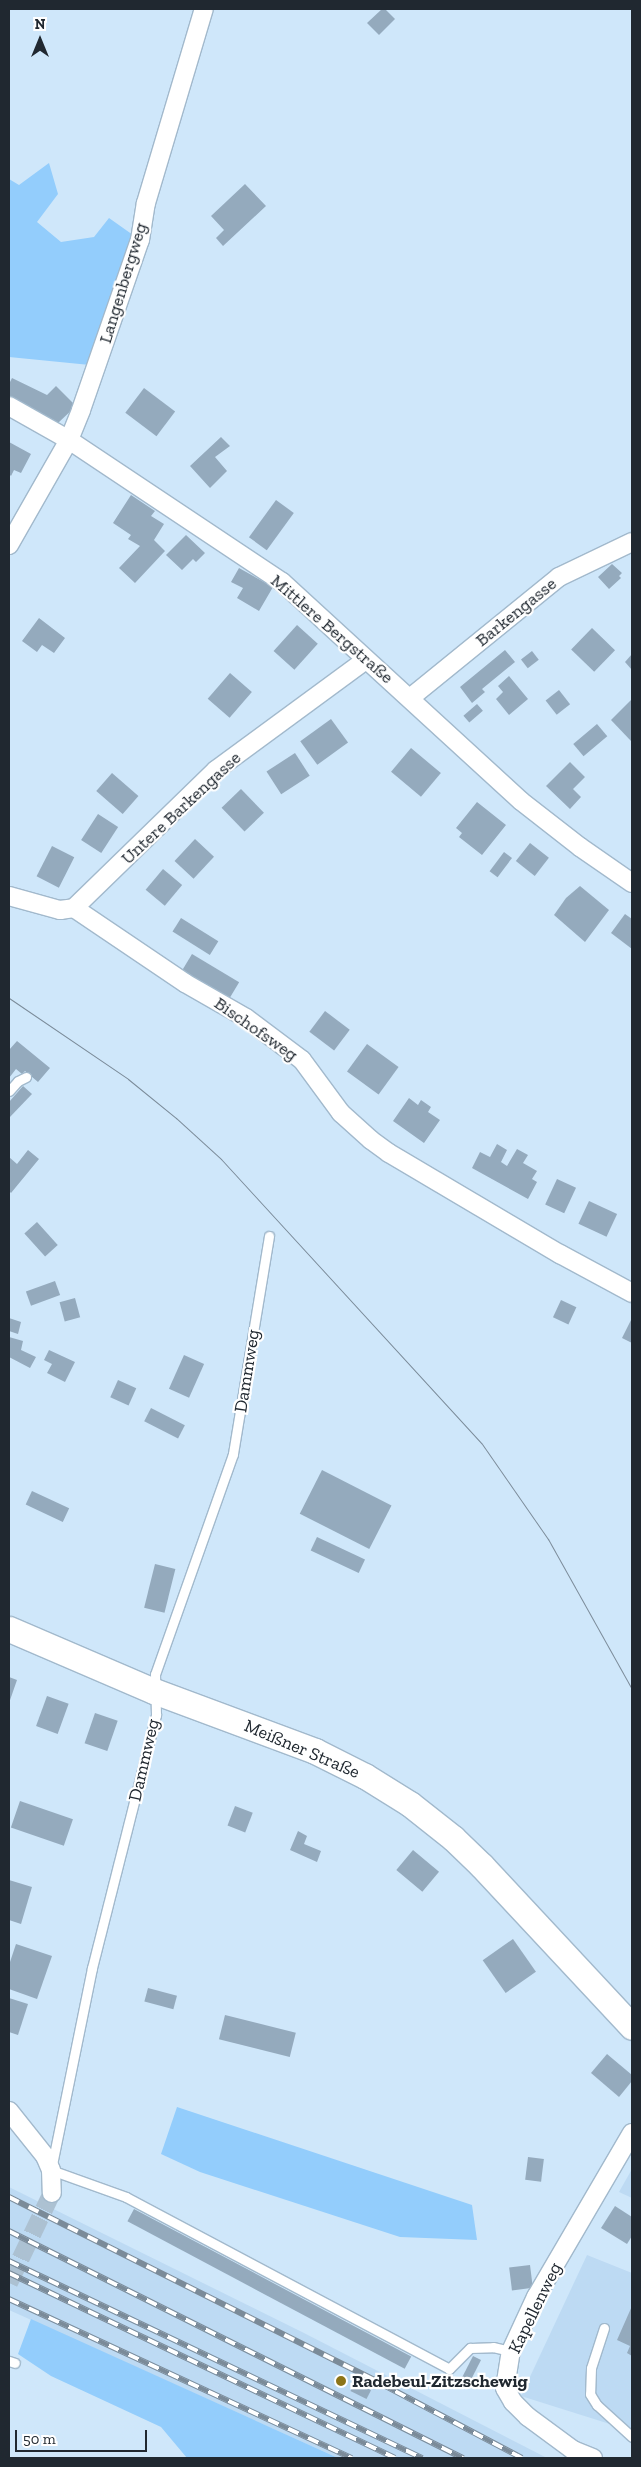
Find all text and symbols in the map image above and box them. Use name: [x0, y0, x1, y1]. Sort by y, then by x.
north arrow: [15, 15, 65, 65]
text: N: [35, 16, 45, 33]
street label: Langenbergweg: [94, 220, 152, 346]
street label: Mittlere Bergstraße: [266, 570, 398, 688]
street label: Barkengasse: [471, 573, 561, 651]
street label: Untere Barkengasse: [117, 747, 245, 869]
street label: Bischofsweg: [210, 992, 302, 1066]
street label: Dammweg: [230, 1328, 264, 1414]
street label: Meißner Straße: [241, 1715, 363, 1783]
street label: Dammweg: [124, 1717, 164, 1803]
street label: Kapellenweg: [504, 2259, 566, 2357]
place label: Radebeul-Zitzschewig: [352, 2370, 528, 2392]
marker: Radebeul-Zitzschewig: [334, 2374, 348, 2388]
scale bar: [18, 2420, 150, 2452]
text: 50 m: [23, 2430, 56, 2448]

